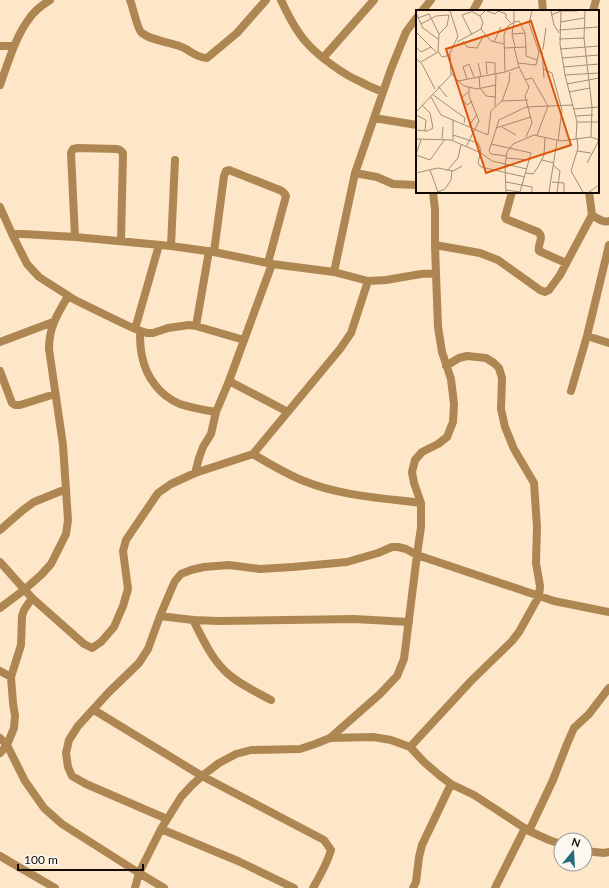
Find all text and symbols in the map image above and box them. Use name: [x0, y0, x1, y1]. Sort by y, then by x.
inset map: [416, 10, 599, 193]
north arrow: [553, 832, 593, 872]
text: N: [570, 835, 582, 850]
scale bar: [18, 846, 143, 872]
text: 100 m: [24, 852, 58, 867]

